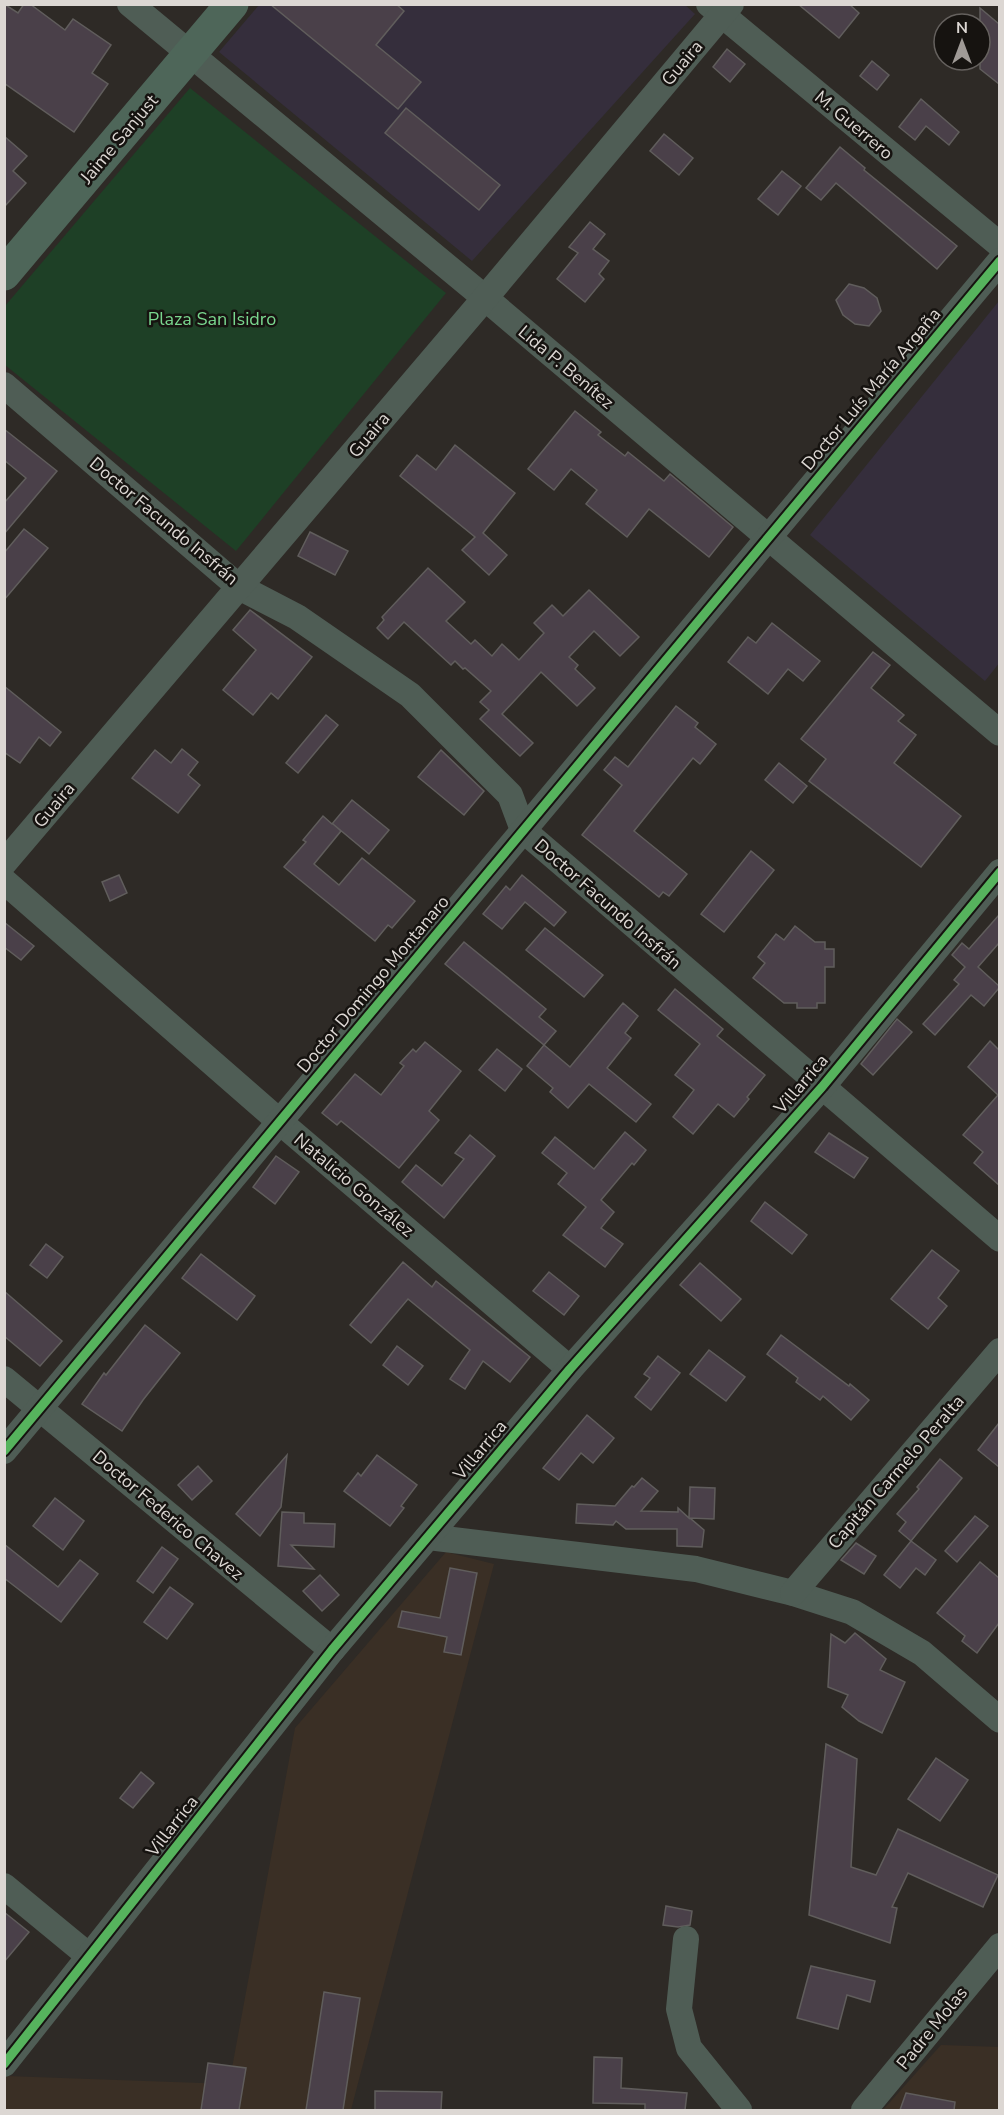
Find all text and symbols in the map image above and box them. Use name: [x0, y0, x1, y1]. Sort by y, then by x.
north arrow: [932, 12, 992, 72]
text: N: [956, 17, 968, 39]
street label: Guaira: [656, 35, 708, 91]
street label: M. Guerrero: [810, 85, 898, 165]
street label: Jaime Sanjust: [74, 89, 164, 189]
street label: Doctor Luís María Argaña: [796, 303, 946, 475]
park label: Plaza San Isidro: [148, 307, 276, 331]
street label: Lida P. Benítez: [513, 320, 619, 414]
street label: Guaira: [343, 407, 395, 463]
street label: Doctor Facundo Insfrán: [84, 452, 244, 590]
street label: Guaira: [28, 777, 80, 833]
street label: Doctor Facundo Insfrán: [529, 833, 687, 975]
street label: Doctor Domingo Montanaro: [292, 890, 454, 1078]
street label: Villarrica: [768, 1049, 834, 1120]
street label: Natalicio González: [289, 1128, 419, 1242]
street label: Capitán Carmelo Peralta: [822, 1390, 970, 1554]
street label: Villarrica: [447, 1415, 512, 1486]
street label: Doctor Federico Chavez: [87, 1445, 249, 1585]
street label: Villarrica: [140, 1790, 204, 1862]
street label: Padre Molas: [891, 1981, 973, 2075]

